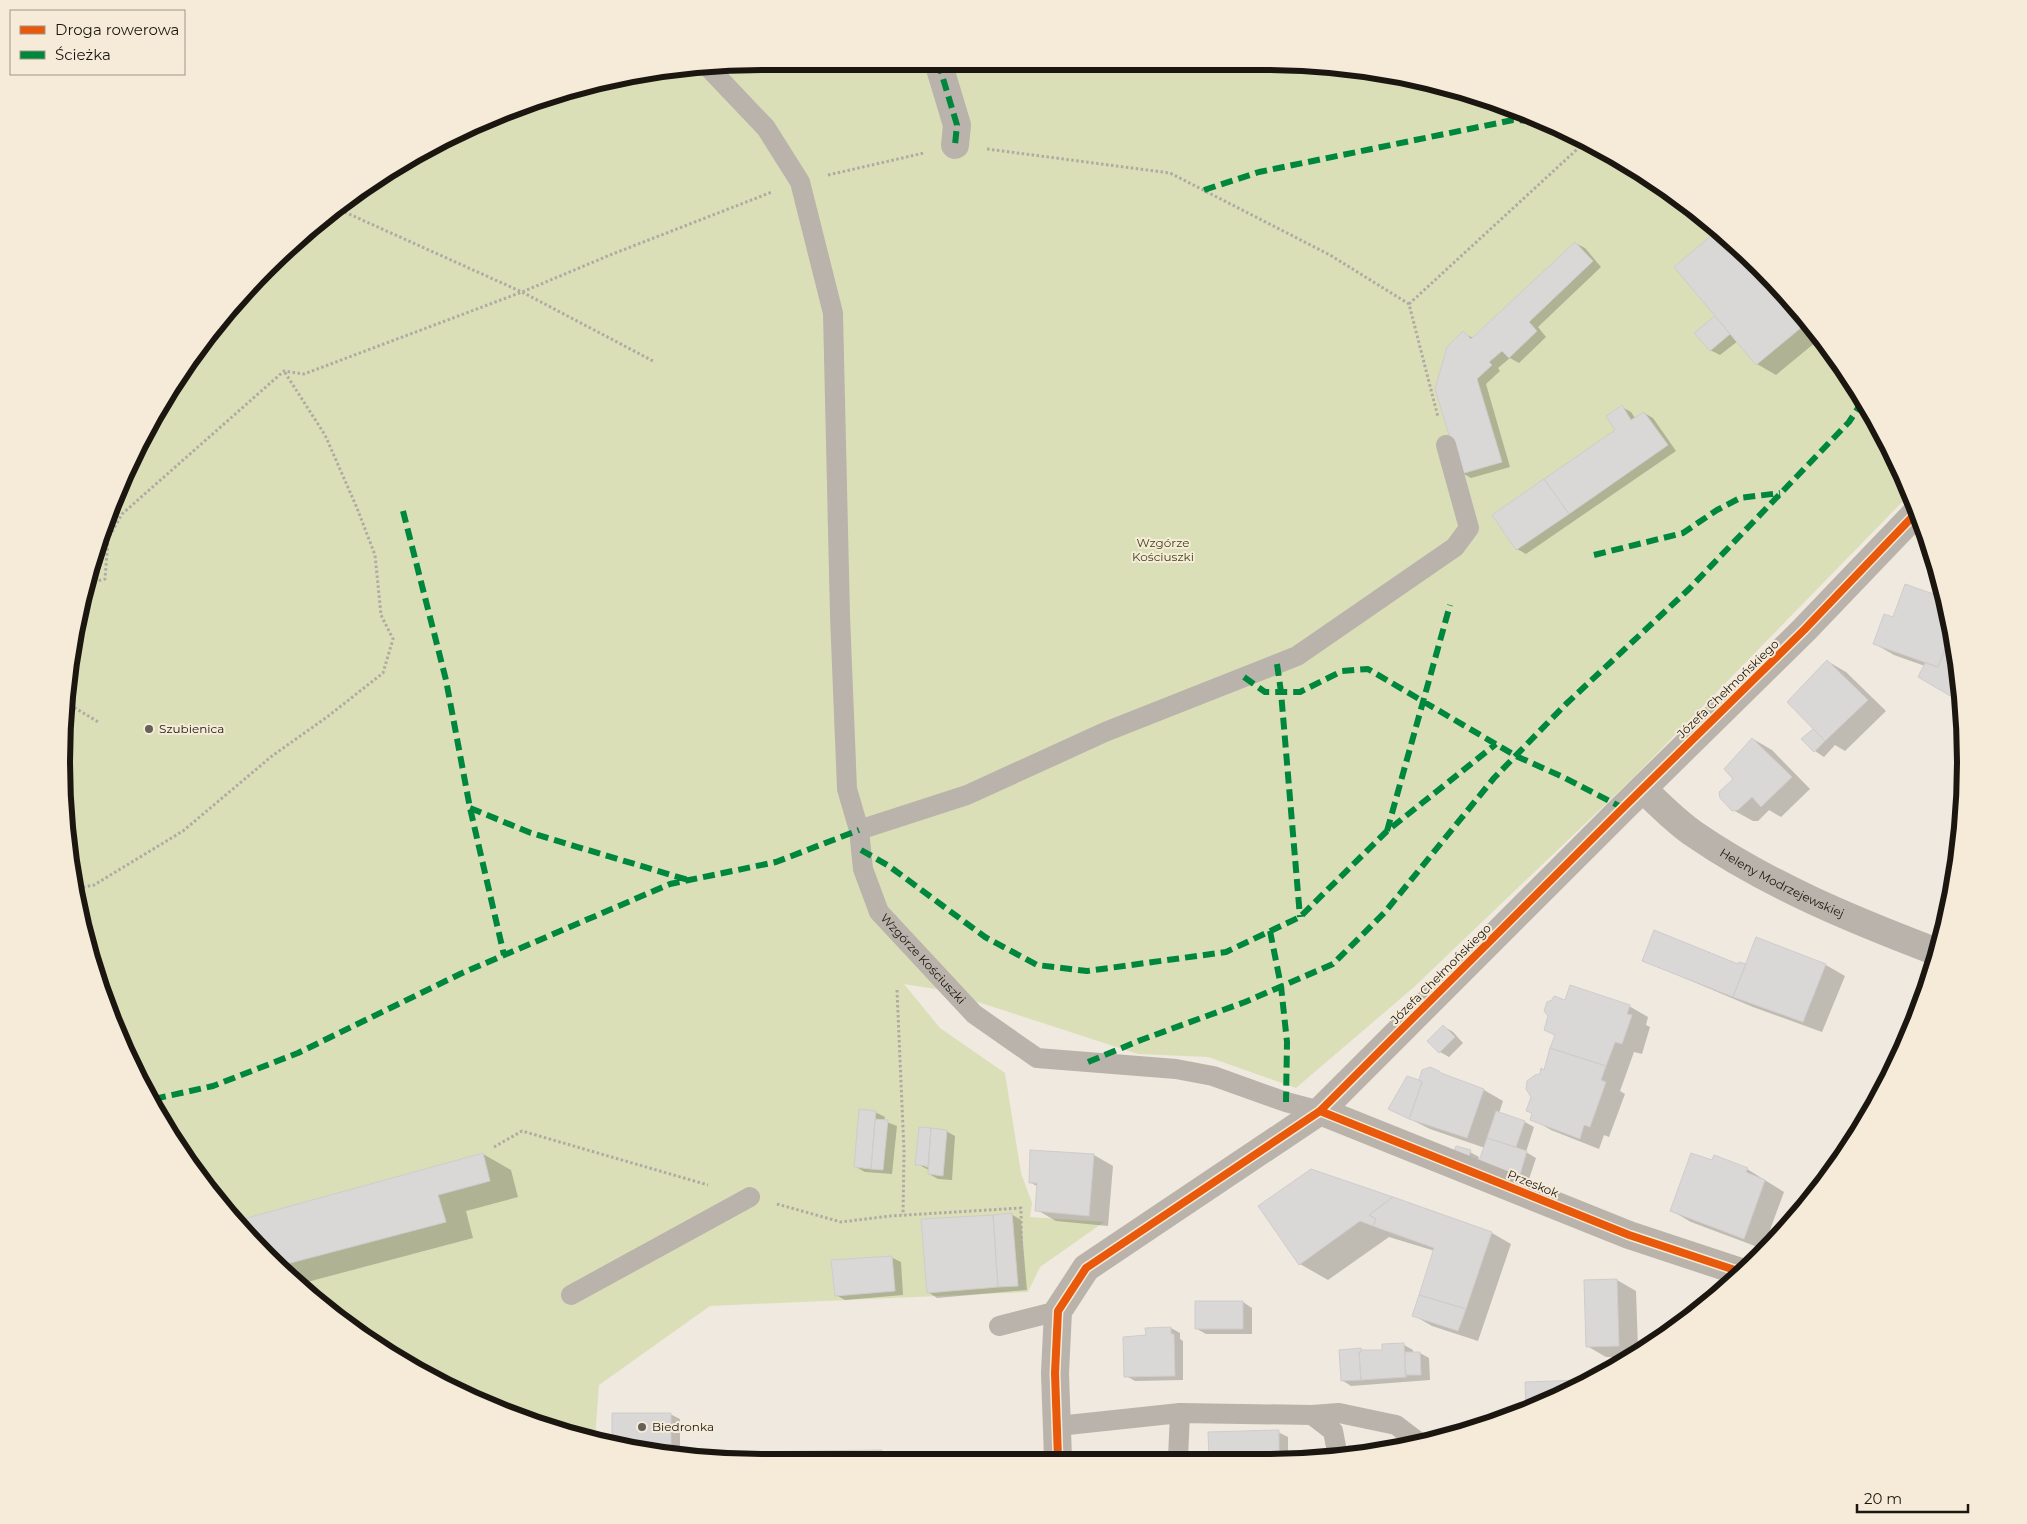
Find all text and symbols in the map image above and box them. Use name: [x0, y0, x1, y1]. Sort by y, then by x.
legend: [10, 10, 185, 75]
text: Droga rowerowa: [55, 20, 179, 39]
text: Ścieżka: [55, 45, 111, 64]
park label: Wzgórze Kościuszki: [1132, 535, 1194, 564]
street label: Józefa Chełmońskiego: [1673, 636, 1782, 742]
place label: Szubienica: [159, 721, 224, 736]
marker: Szubienica: [143, 723, 155, 735]
street label: Heleny Modrzejewskiej: [1717, 845, 1847, 921]
street label: Wzgórze Kościuszki: [877, 910, 969, 1007]
street label: Józefa Chełmońskiego: [1387, 920, 1494, 1028]
street label: Przeskok: [1505, 1166, 1562, 1201]
place label: Biedronka: [652, 1419, 714, 1434]
marker: Biedronka: [636, 1421, 648, 1433]
scale bar: [1857, 1482, 1968, 1514]
text: 20 m: [1864, 1489, 1902, 1508]

